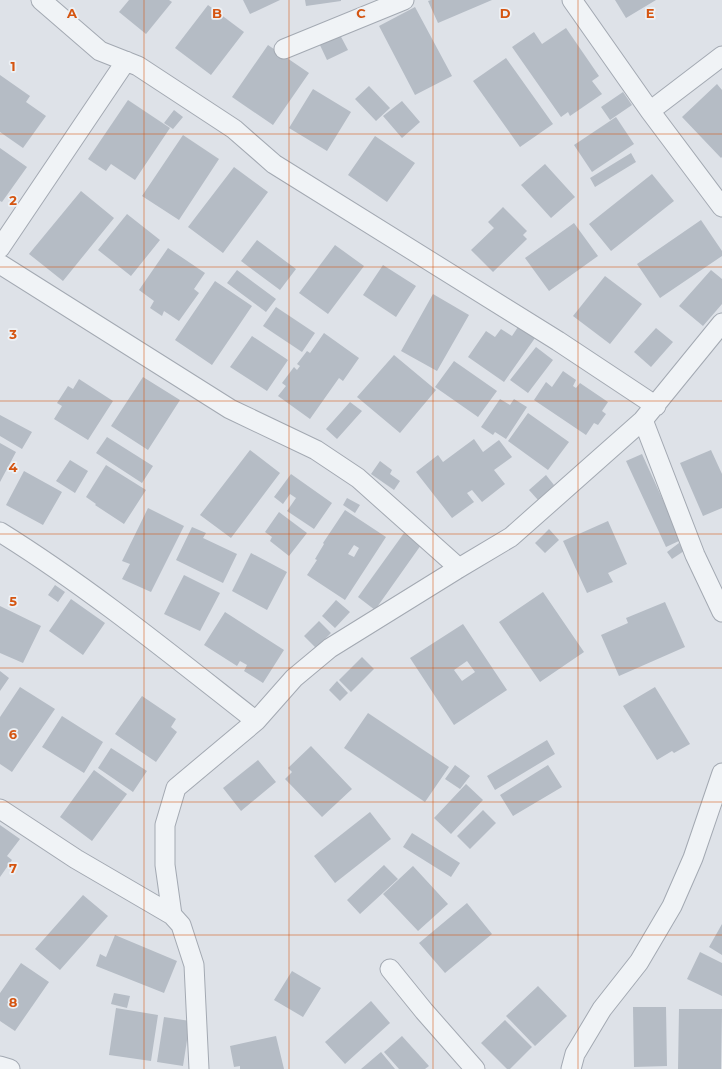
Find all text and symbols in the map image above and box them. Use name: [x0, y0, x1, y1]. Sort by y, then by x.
text: A: [66, 5, 78, 21]
text: B: [212, 5, 222, 21]
text: C: [356, 5, 366, 21]
text: D: [500, 5, 511, 21]
text: E: [646, 5, 655, 21]
text: 1: [10, 58, 16, 74]
text: 2: [9, 192, 17, 208]
text: 3: [8, 326, 17, 342]
text: 4: [9, 459, 18, 475]
text: 5: [9, 593, 17, 609]
text: 6: [9, 726, 18, 742]
text: 7: [9, 860, 17, 876]
text: 8: [9, 994, 18, 1010]

